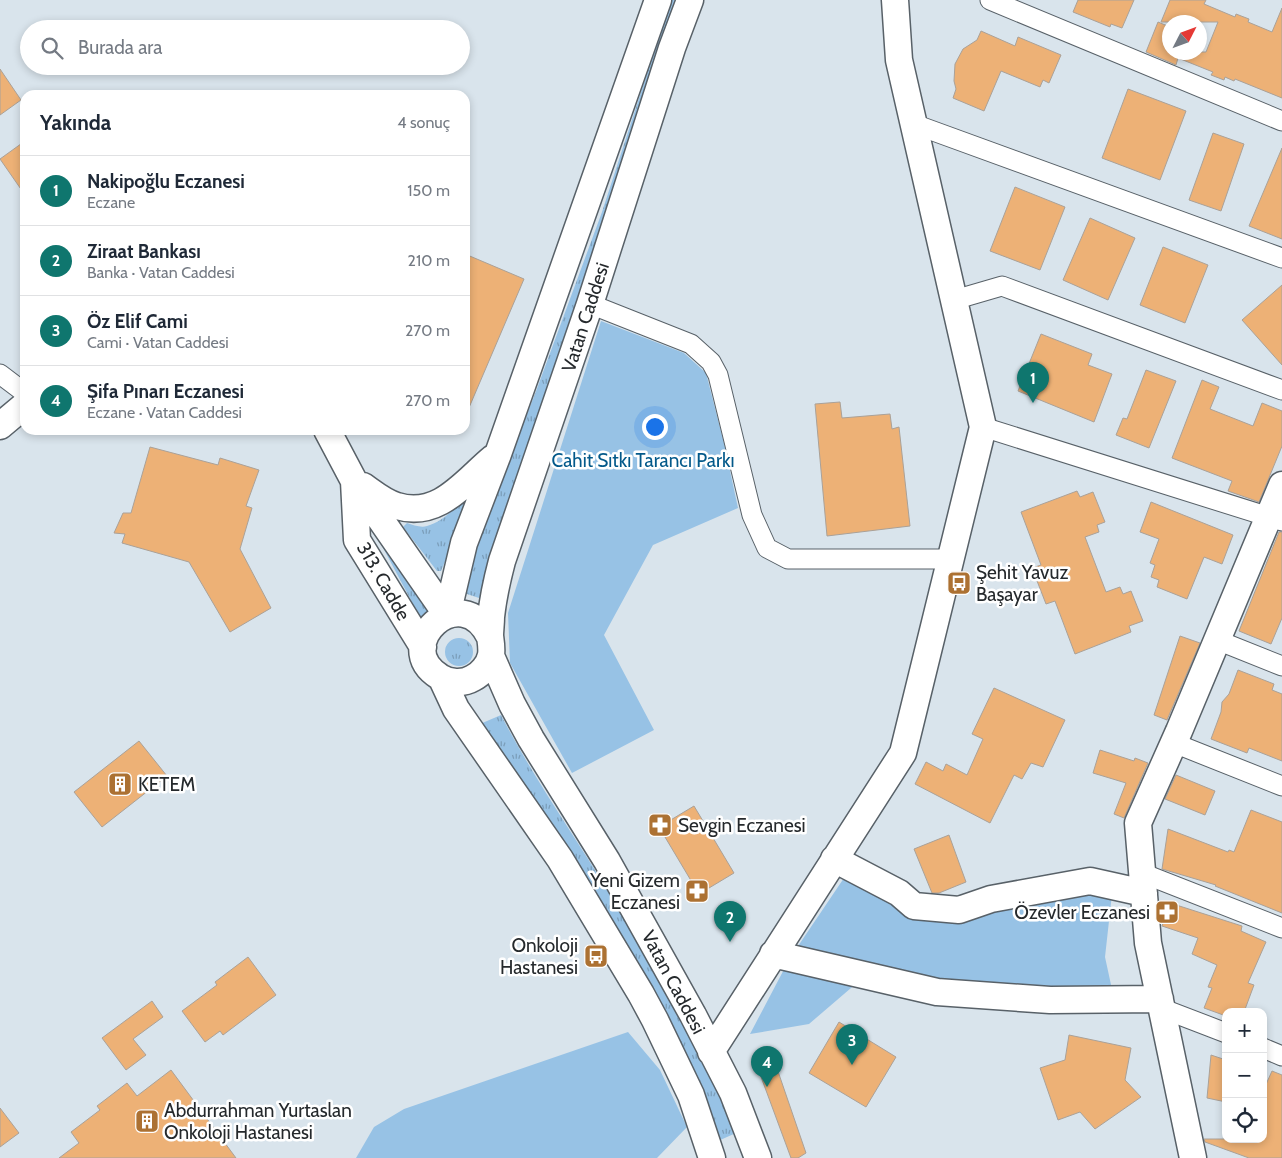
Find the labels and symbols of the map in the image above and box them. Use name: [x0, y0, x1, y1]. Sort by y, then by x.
north arrow: [1162, 15, 1207, 60]
street label: Vatan Caddesi: [557, 260, 614, 375]
pin: 1: [1017, 362, 1049, 403]
your location: [642, 414, 668, 440]
park label: Cahit Sıtkı Tarancı Parkı: [552, 449, 734, 472]
street label: 313. Cadde: [352, 538, 415, 625]
place label: Şehit Yavuz Başayar: [976, 561, 1068, 606]
bus stop icon: Şehit Yavuz Başayar: [946, 570, 972, 596]
building icon: KETEM: [107, 771, 133, 797]
place label: KETEM: [138, 773, 195, 796]
pharmacy icon: Sevgin Eczanesi: [647, 812, 673, 838]
place label: Sevgin Eczanesi: [678, 814, 806, 837]
place label: Yeni Gizem Eczanesi: [589, 869, 680, 914]
pharmacy icon: Yeni Gizem Eczanesi: [684, 878, 710, 904]
pharmacy icon: Özevler Eczanesi: [1154, 899, 1180, 925]
pin: 2: [714, 901, 746, 942]
place label: Özevler Eczanesi: [1014, 901, 1150, 924]
street label: Vatan Caddesi: [637, 927, 710, 1038]
place label: Onkoloji Hastanesi: [500, 934, 578, 979]
bus stop icon: Onkoloji Hastanesi: [583, 943, 609, 969]
pin: 3: [836, 1024, 868, 1065]
pin: 4: [751, 1046, 783, 1087]
place label: Abdurrahman Yurtaslan Onkoloji Hastanesi: [164, 1099, 352, 1144]
building icon: Abdurrahman Yurtaslan Onkoloji Hastanesi: [134, 1108, 160, 1134]

